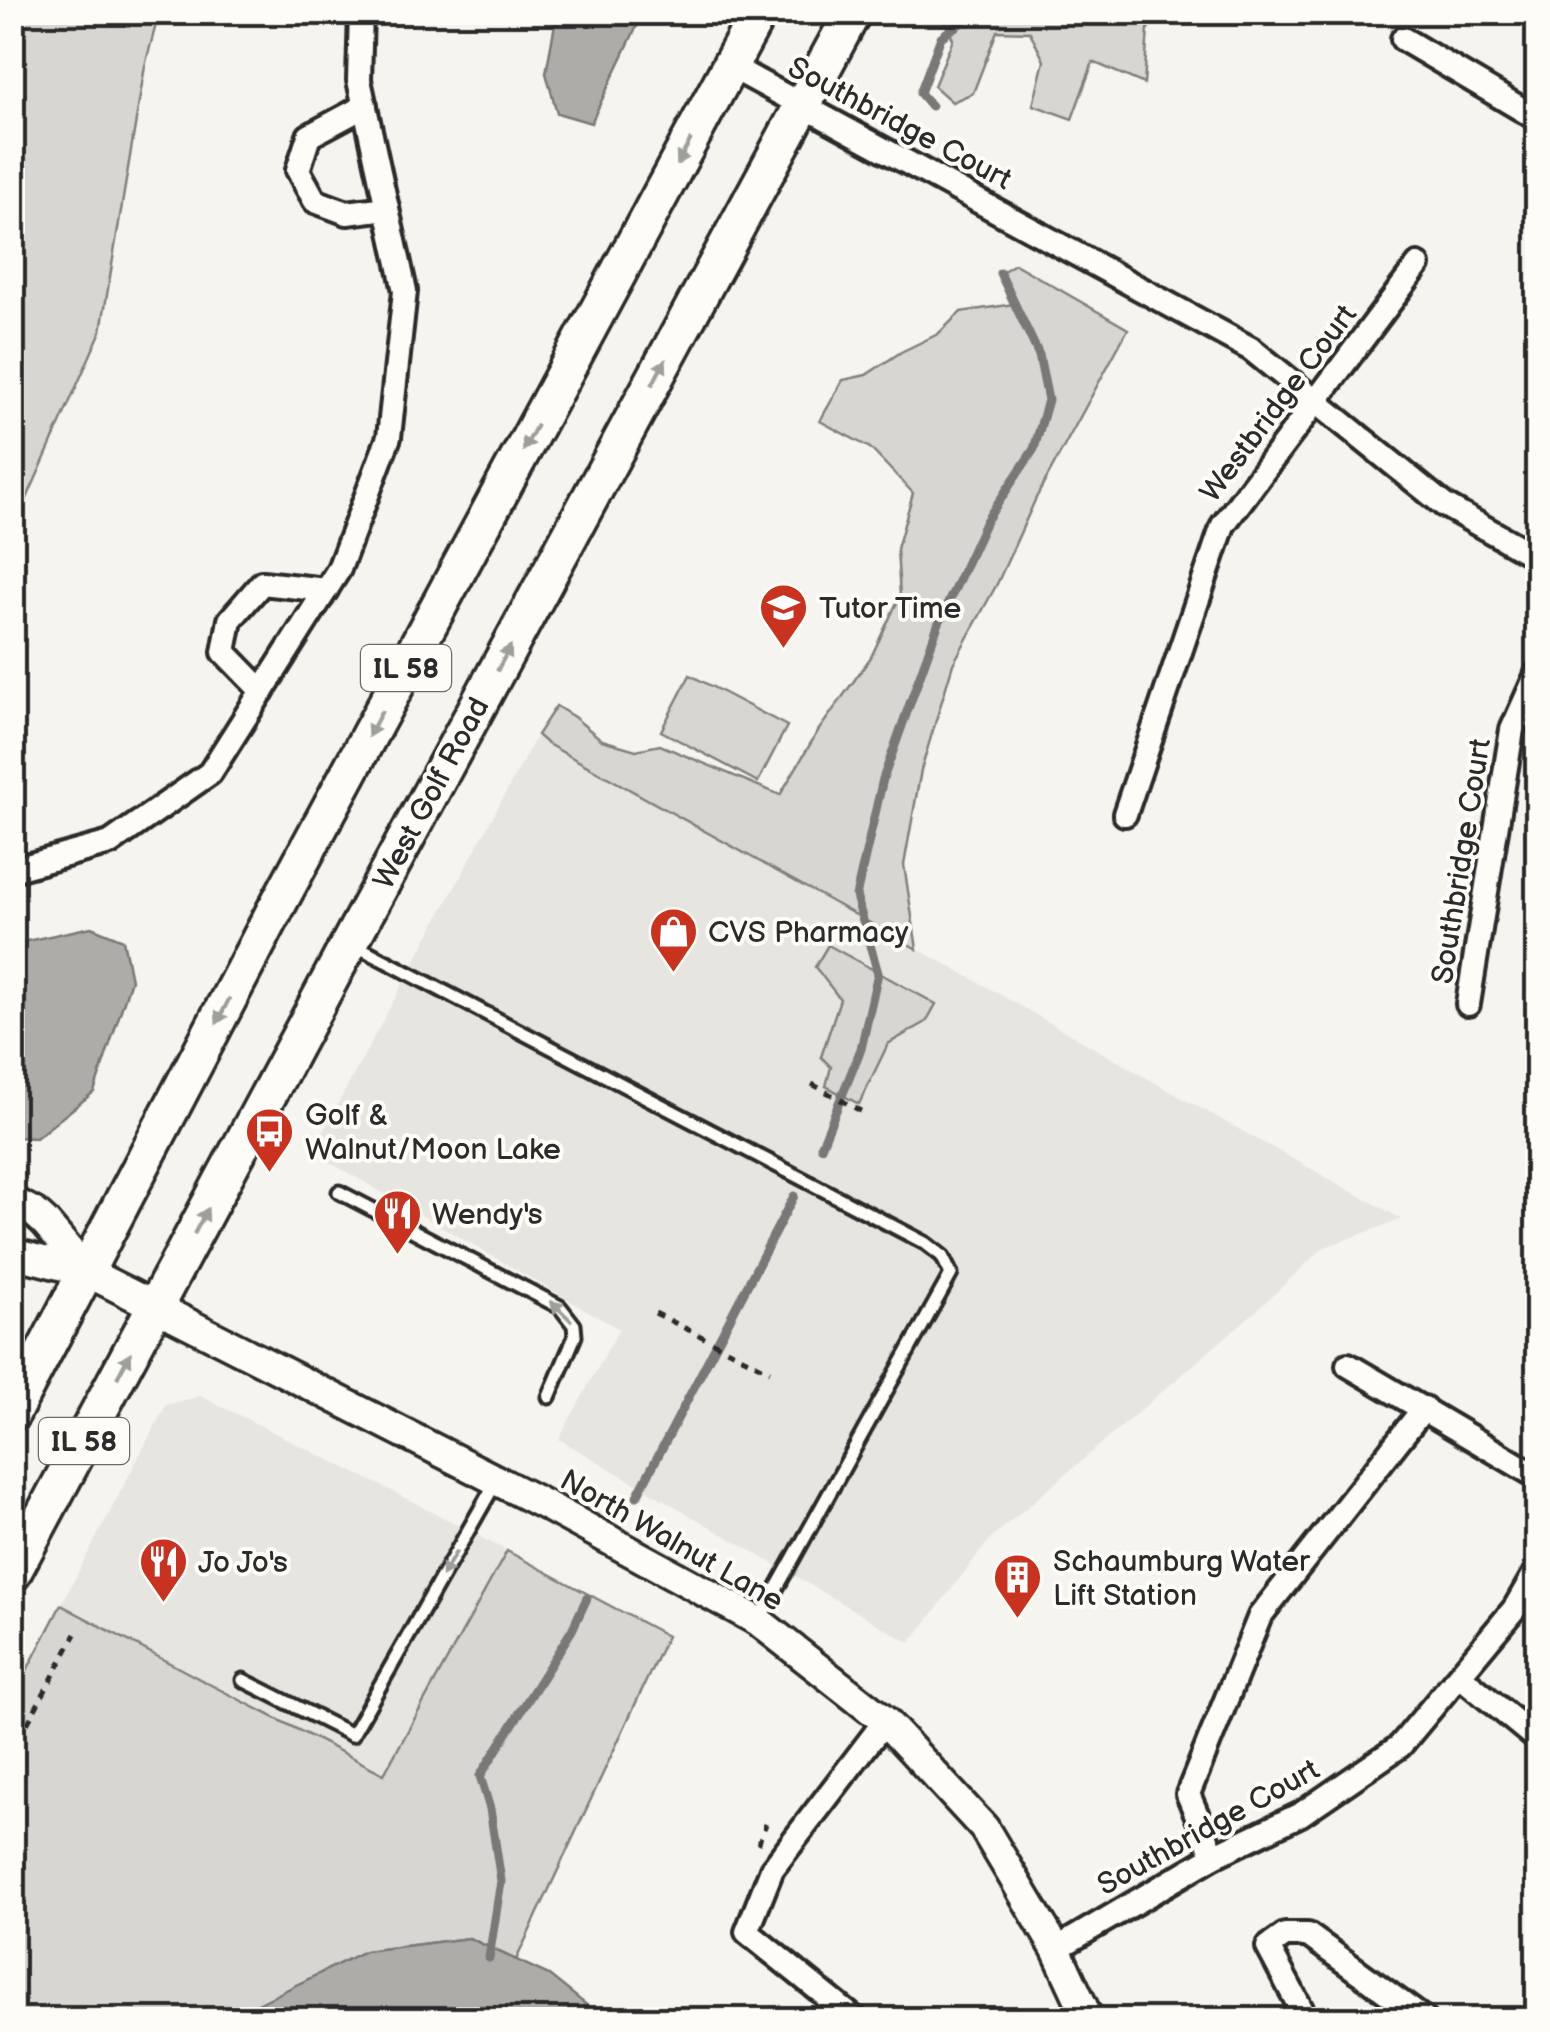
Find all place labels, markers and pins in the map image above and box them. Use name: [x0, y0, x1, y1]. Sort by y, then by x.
school or university icon: Tutor Time: [758, 582, 810, 650]
place label: Tutor Time: [819, 591, 961, 627]
shop icon: CVS Pharmacy: [647, 906, 699, 974]
place label: CVS Pharmacy: [708, 915, 909, 951]
place label: Golf & Walnut/Moon Lake: [305, 1098, 561, 1168]
bus stop icon: Golf & Walnut/Moon Lake: [244, 1106, 296, 1174]
restaurant icon: Wendy's: [371, 1188, 423, 1256]
place label: Wendy's: [432, 1197, 543, 1233]
restaurant icon: Jo Jo's: [137, 1536, 189, 1604]
place label: Schaumburg Water Lift Station: [1053, 1544, 1311, 1614]
place label: Jo Jo's: [198, 1545, 288, 1581]
building icon: Schaumburg Water Lift Station: [992, 1552, 1044, 1620]

